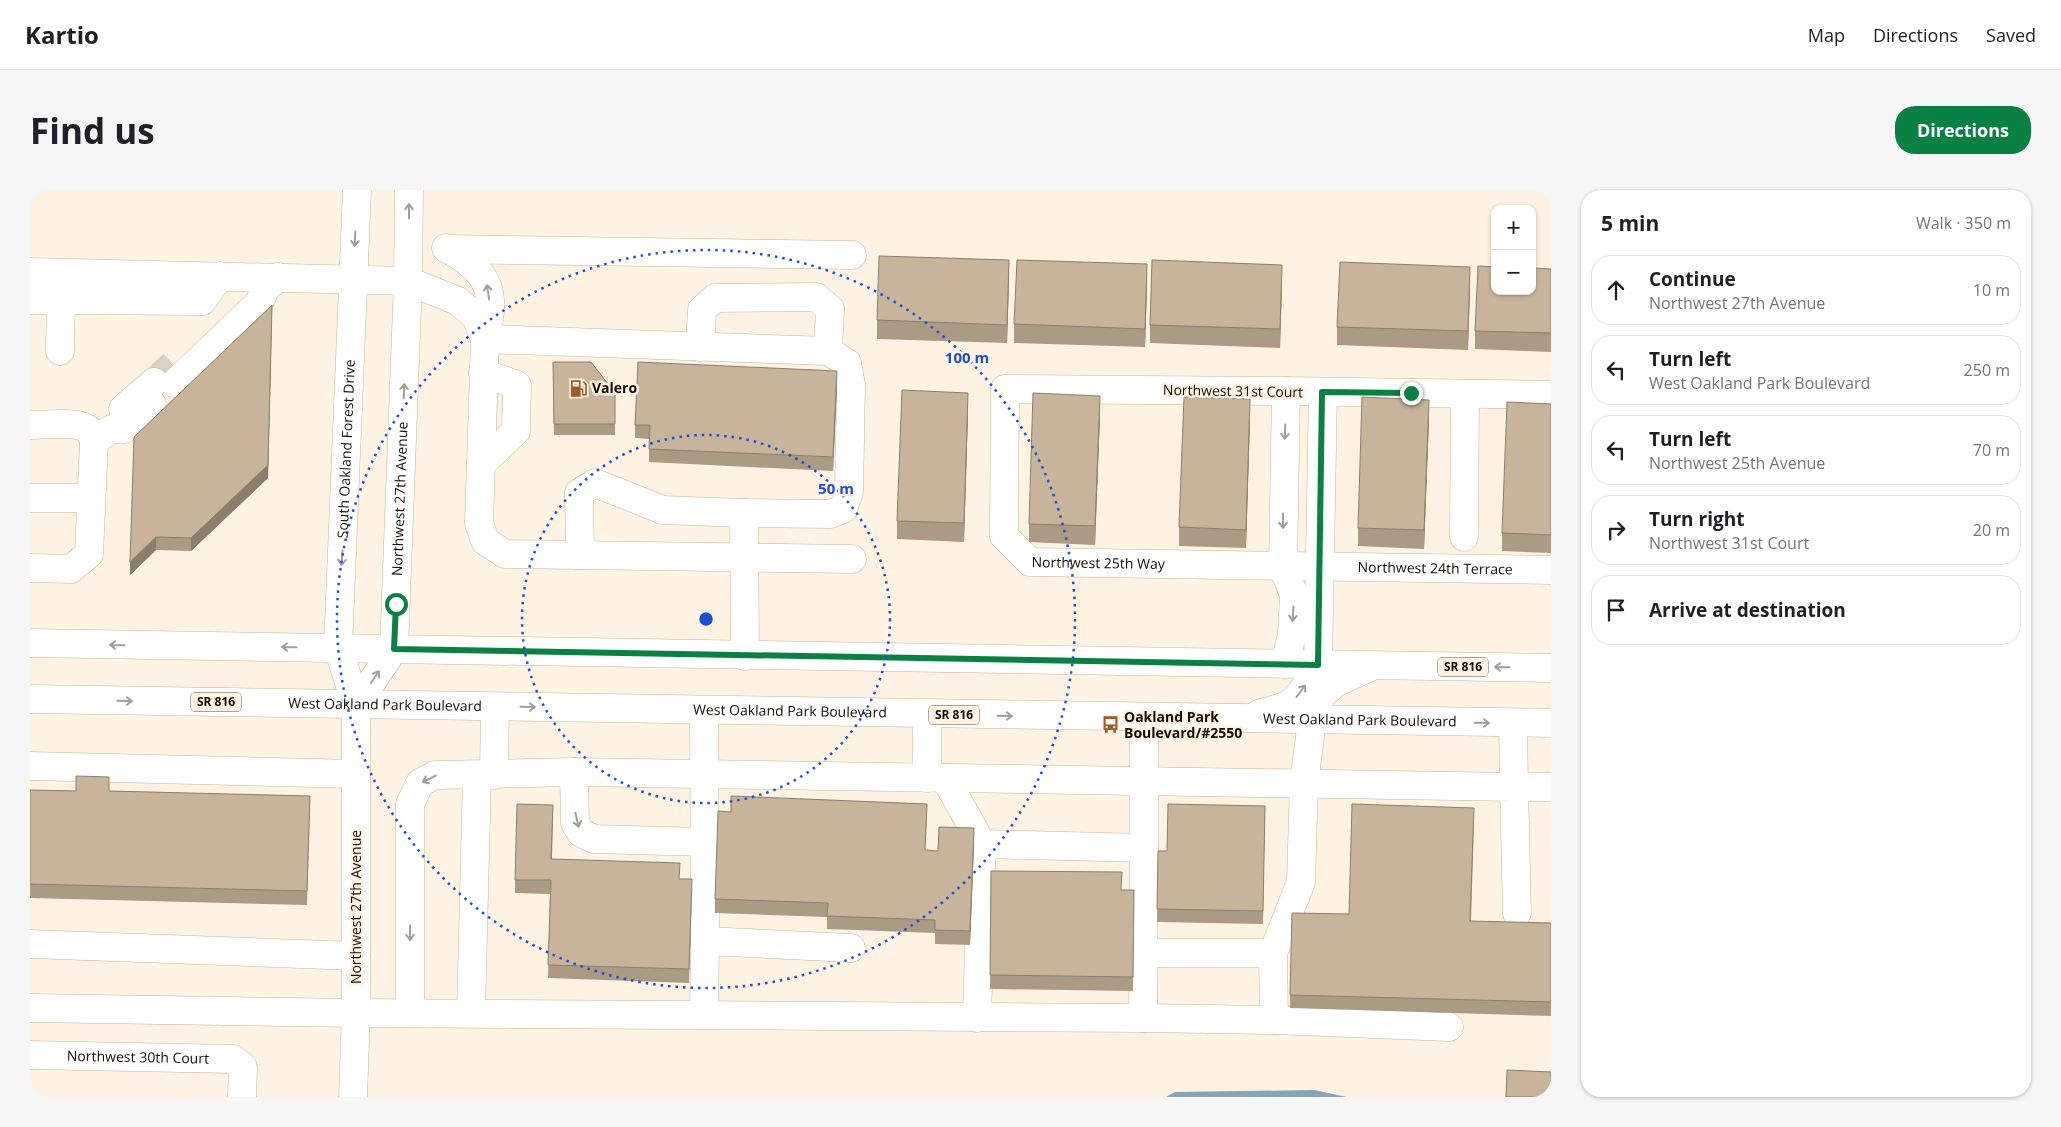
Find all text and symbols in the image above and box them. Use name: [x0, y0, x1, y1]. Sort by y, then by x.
text: Kartio: [25, 18, 99, 51]
text: Map: [1808, 23, 1845, 47]
text: Directions: [1873, 23, 1958, 47]
text: Saved: [1986, 23, 2036, 47]
button: Directions: [1895, 106, 2031, 154]
text: Find us: [30, 107, 155, 154]
one-way arrow: [404, 203, 414, 220]
map controls: [1491, 205, 1536, 295]
button: +: [1491, 205, 1536, 250]
text: 5 min: [1601, 209, 1659, 237]
text: Walk · 350 m: [1916, 212, 2011, 234]
one-way arrow: [351, 230, 360, 246]
button: −: [1491, 250, 1536, 295]
text: Continue: [1649, 266, 1736, 292]
icon: ahead: [1602, 276, 1630, 304]
text: 10 m: [1973, 279, 2010, 301]
one-way arrow: [483, 284, 493, 300]
text: Northwest 27th Avenue: [1649, 292, 1825, 314]
text: Turn left: [1649, 346, 1731, 372]
text: 100 m: [945, 347, 989, 367]
icon: left: [1602, 356, 1630, 384]
street label: South Oakland Forest Drive: [333, 359, 359, 539]
text: 250 m: [1964, 359, 2010, 381]
text: West Oakland Park Boulevard: [1649, 372, 1870, 394]
fuel station icon: Valero: [568, 378, 588, 398]
place label: Valero: [592, 378, 637, 397]
street label: Northwest 31st Court: [1163, 380, 1303, 401]
route end: [1400, 382, 1423, 405]
one-way arrow: [399, 383, 409, 399]
street label: Northwest 27th Avenue: [387, 421, 412, 576]
one-way arrow: [1280, 424, 1289, 440]
text: Turn left: [1649, 426, 1731, 452]
icon: left: [1602, 436, 1630, 464]
text: 70 m: [1973, 439, 2010, 461]
text: Northwest 25th Avenue: [1649, 452, 1825, 474]
text: 50 m: [818, 478, 854, 498]
text: Turn right: [1649, 506, 1744, 532]
one-way arrow: [1278, 512, 1288, 528]
icon: right: [1602, 516, 1630, 544]
text: 20 m: [1973, 519, 2010, 541]
text: Northwest 31st Court: [1649, 532, 1809, 554]
one-way arrow: [337, 550, 346, 566]
street label: Northwest 25th Way: [1031, 552, 1166, 573]
street label: Northwest 24th Terrace: [1357, 557, 1513, 578]
route start: [385, 593, 408, 616]
icon: arrive: [1602, 596, 1630, 624]
text: Arrive at destination: [1649, 597, 1846, 623]
one-way arrow: [1288, 605, 1297, 621]
centre of rings: [697, 610, 715, 628]
one-way arrow: [109, 640, 126, 650]
one-way arrow: [281, 642, 298, 652]
road number: SR 816: [1438, 658, 1488, 677]
one-way arrow: [1495, 662, 1511, 672]
one-way arrow: [370, 670, 380, 684]
one-way arrow: [1296, 684, 1306, 698]
road number: SR 816: [191, 692, 241, 712]
street label: West Oakland Park Boulevard: [288, 693, 482, 715]
one-way arrow: [116, 696, 132, 705]
street label: West Oakland Park Boulevard: [693, 699, 887, 722]
one-way arrow: [519, 702, 535, 712]
road number: SR 816: [929, 706, 979, 724]
place label: Oakland Park Boulevard/#2550: [1124, 707, 1242, 742]
street label: West Oakland Park Boulevard: [1263, 708, 1457, 731]
one-way arrow: [996, 711, 1013, 721]
bus stop icon: Oakland Park Boulevard/#2550: [1100, 715, 1120, 735]
one-way arrow: [1474, 718, 1490, 728]
one-way arrow: [422, 775, 437, 784]
one-way arrow: [573, 812, 582, 828]
street label: Northwest 27th Avenue: [346, 830, 365, 984]
one-way arrow: [405, 925, 415, 941]
street label: Northwest 30th Court: [67, 1046, 209, 1068]

